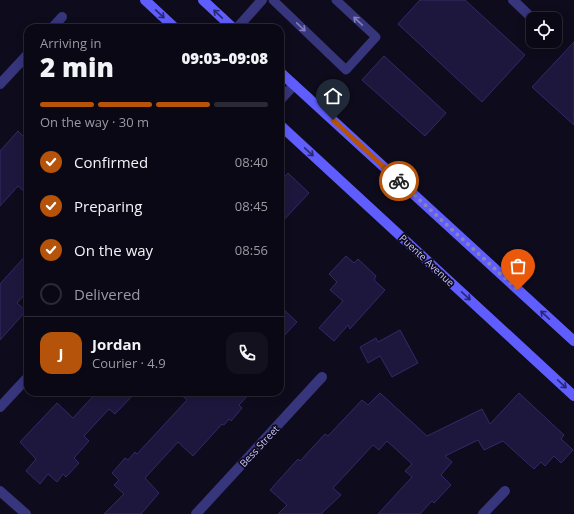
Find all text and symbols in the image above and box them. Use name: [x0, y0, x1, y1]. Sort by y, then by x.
one-way arrow: [155, 9, 165, 19]
one-way arrow: [213, 9, 223, 19]
map controls: [526, 12, 562, 48]
button: locate: [526, 12, 562, 48]
one-way arrow: [353, 16, 363, 26]
one-way arrow: [296, 22, 306, 32]
text: Arriving in: [40, 34, 102, 52]
text: 09:03–09:08: [182, 48, 268, 68]
text: 2 min: [40, 49, 114, 85]
pin: [316, 79, 350, 120]
icon: home: [322, 85, 344, 107]
text: On the way · 30 m: [40, 113, 149, 131]
one-way arrow: [304, 147, 314, 156]
icon: check: [40, 151, 62, 173]
text: Confirmed: [74, 152, 148, 172]
text: 08:40: [235, 153, 268, 171]
courier: [379, 161, 419, 201]
icon: bike: [388, 170, 410, 192]
icon: check: [40, 195, 62, 217]
text: Preparing: [74, 196, 142, 216]
text: 08:45: [235, 197, 268, 215]
street label: Puente Avenue: [396, 231, 458, 289]
icon: check: [40, 239, 62, 261]
text: On the way: [74, 240, 153, 260]
text: 08:56: [235, 241, 268, 259]
pin: [501, 249, 535, 290]
icon: bag: [507, 255, 529, 277]
text: Delivered: [74, 284, 141, 304]
one-way arrow: [461, 292, 471, 301]
one-way arrow: [540, 310, 550, 320]
button: phone: [226, 332, 268, 374]
text: Jordan: [92, 334, 141, 354]
text: J: [59, 343, 63, 363]
text: Courier · 4.9: [92, 354, 166, 372]
one-way arrow: [557, 380, 567, 389]
street label: Bess Street: [236, 422, 282, 470]

